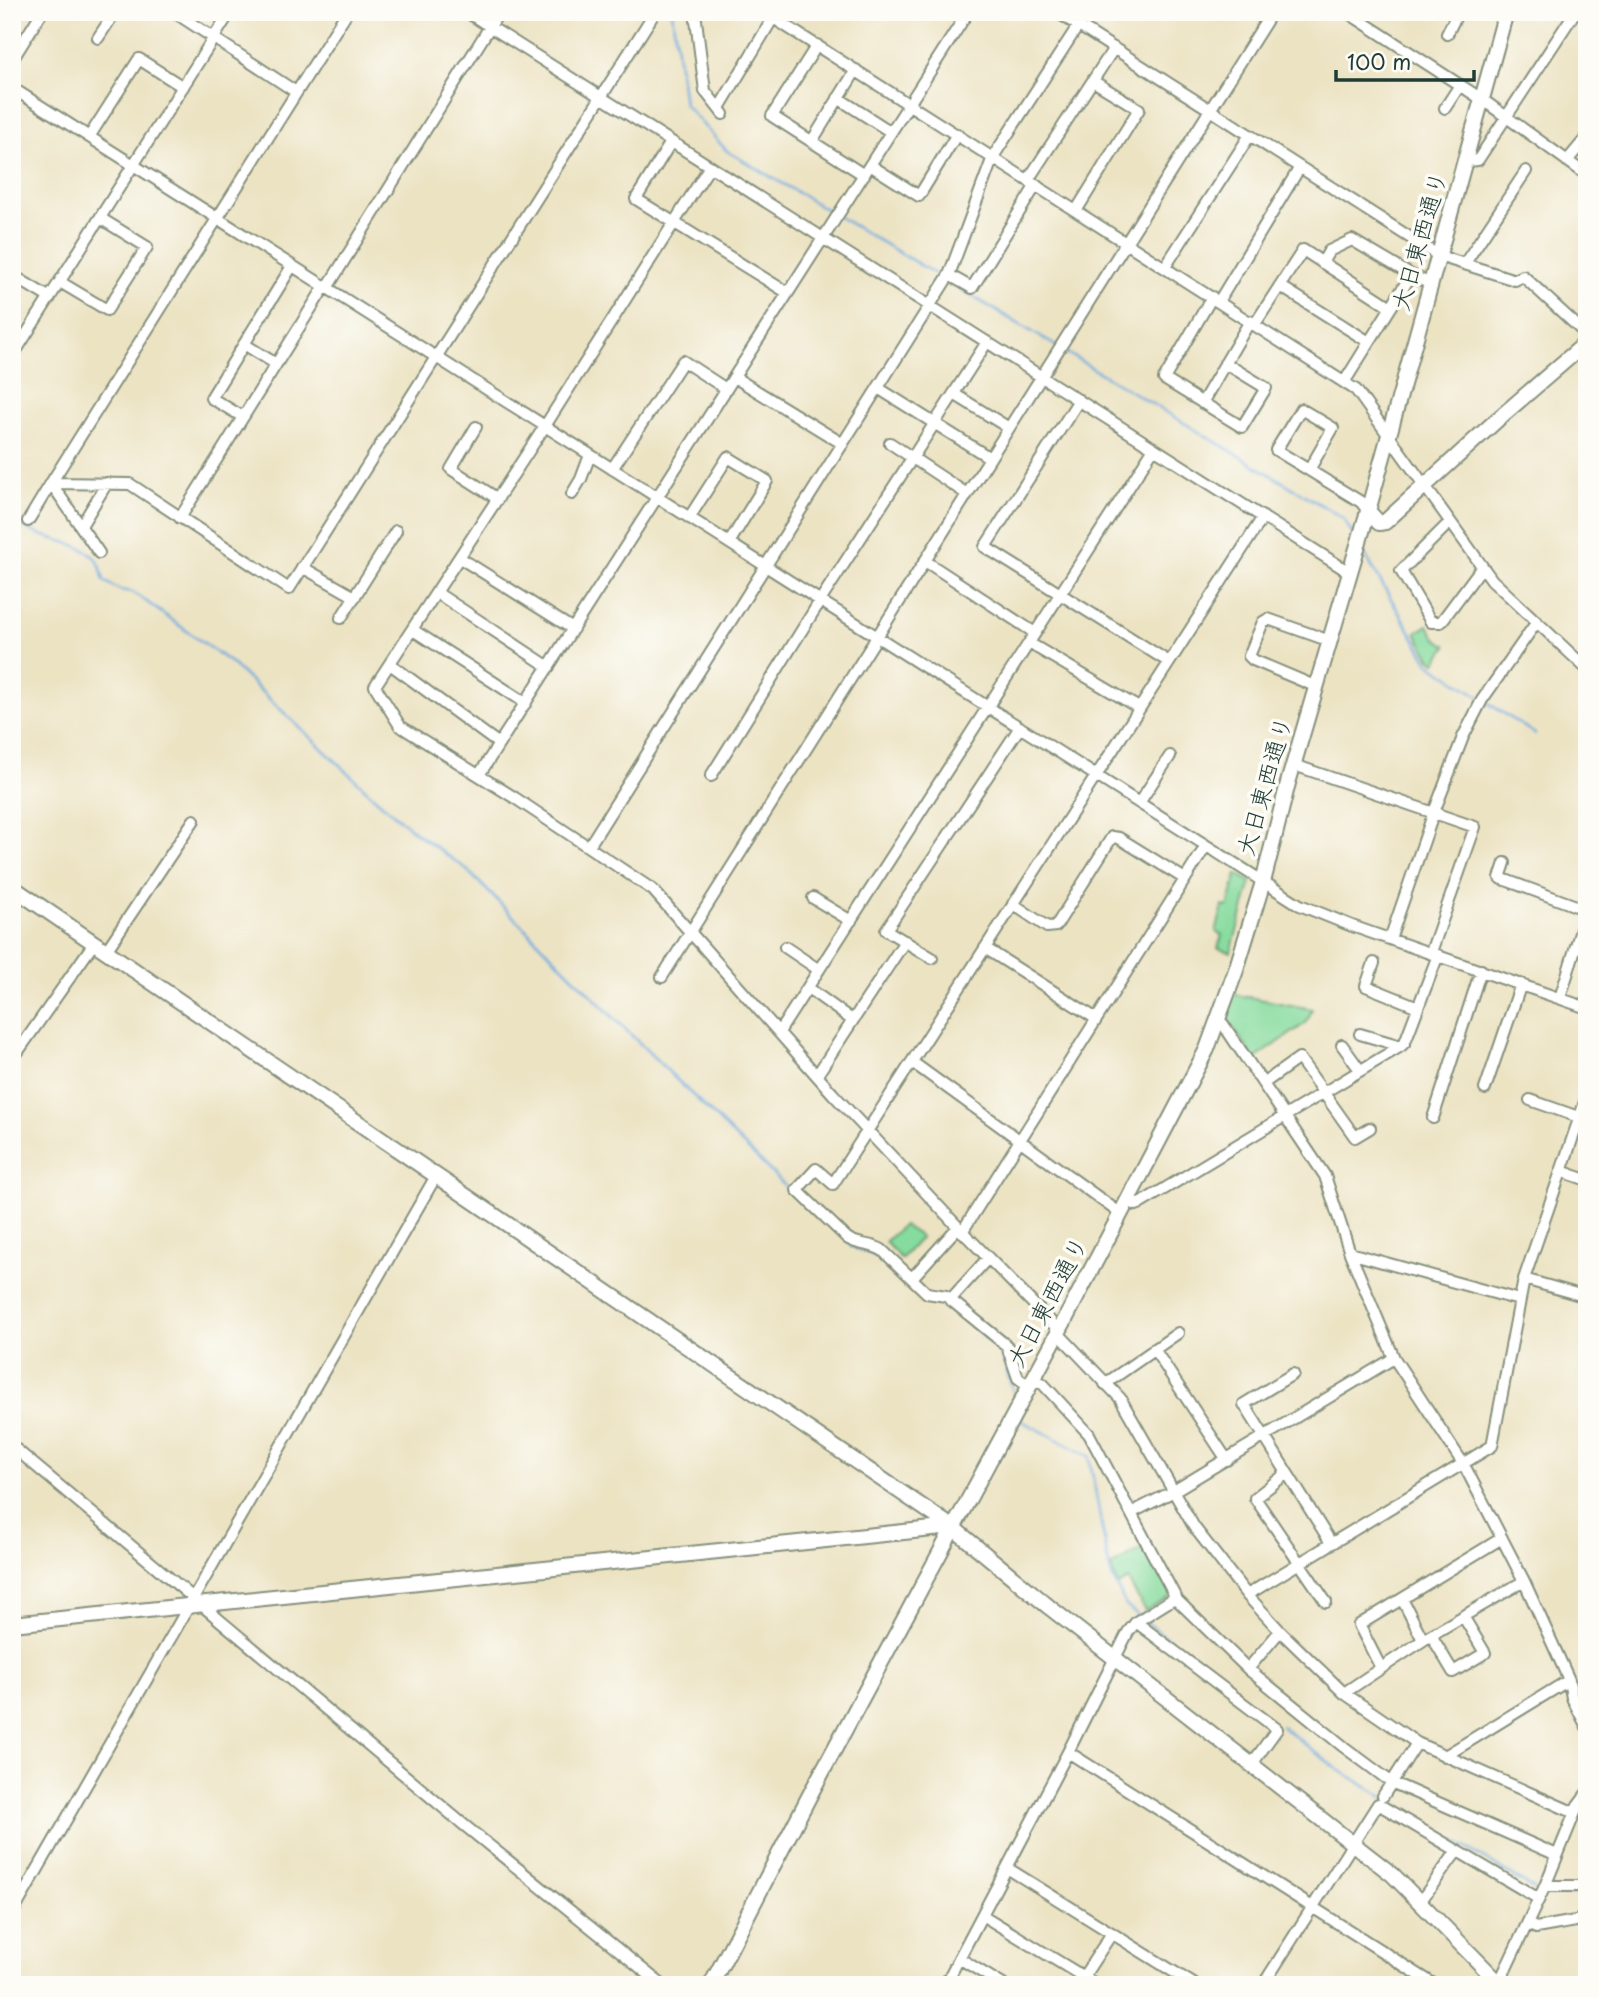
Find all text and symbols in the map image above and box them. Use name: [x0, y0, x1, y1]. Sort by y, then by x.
scale bar: [1336, 38, 1475, 82]
text: 100 m: [1347, 45, 1411, 77]
street label: 大日東西通り: [1381, 166, 1455, 315]
street label: 大日東西通り: [1226, 711, 1300, 860]
street label: 大日東西通り: [997, 1229, 1096, 1373]

